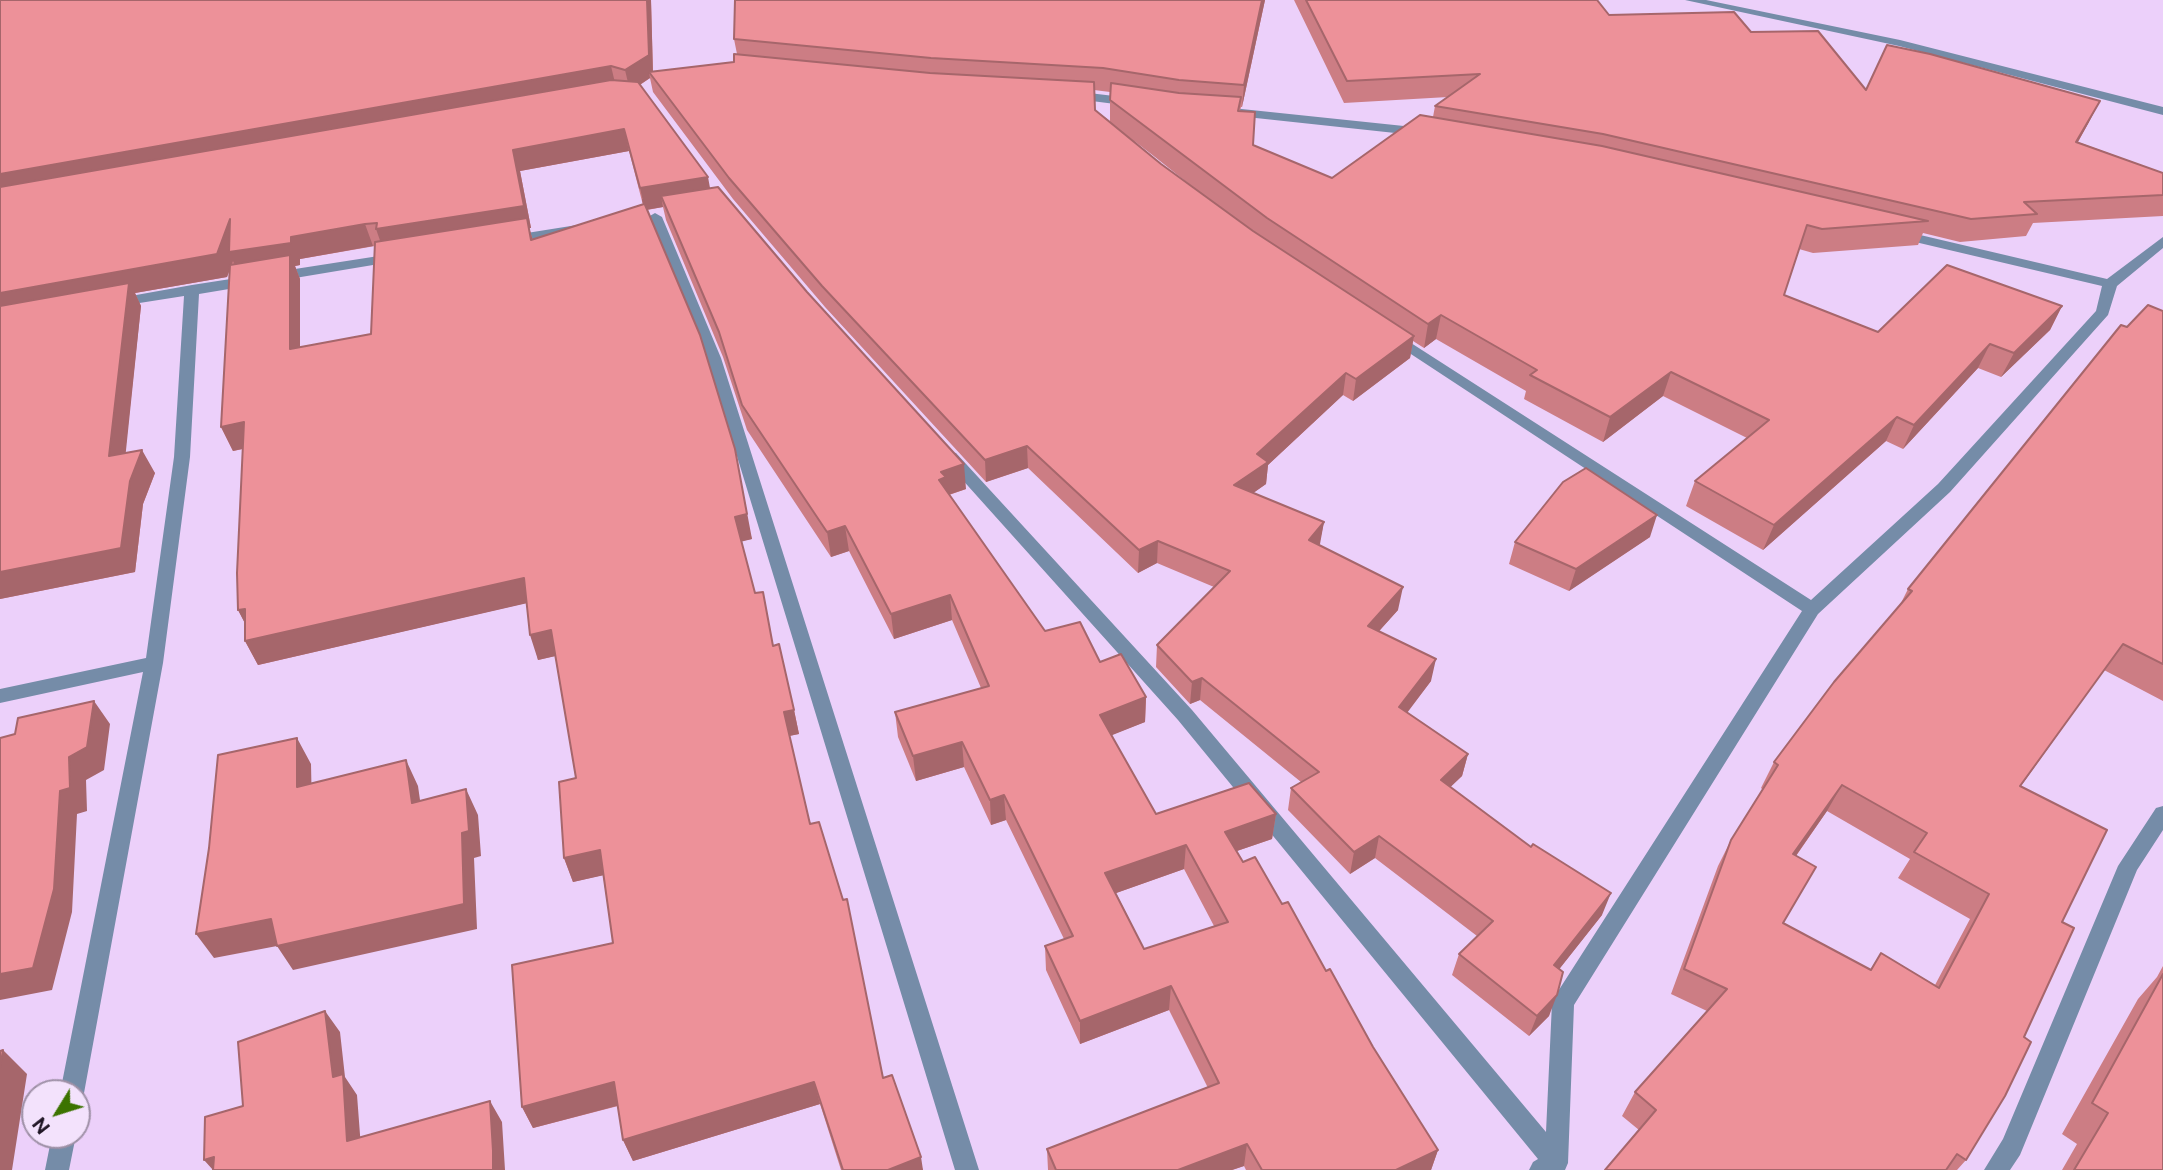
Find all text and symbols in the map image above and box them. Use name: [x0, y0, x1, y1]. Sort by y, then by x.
north arrow: [21, 1079, 91, 1149]
text: N: [28, 1113, 54, 1138]

